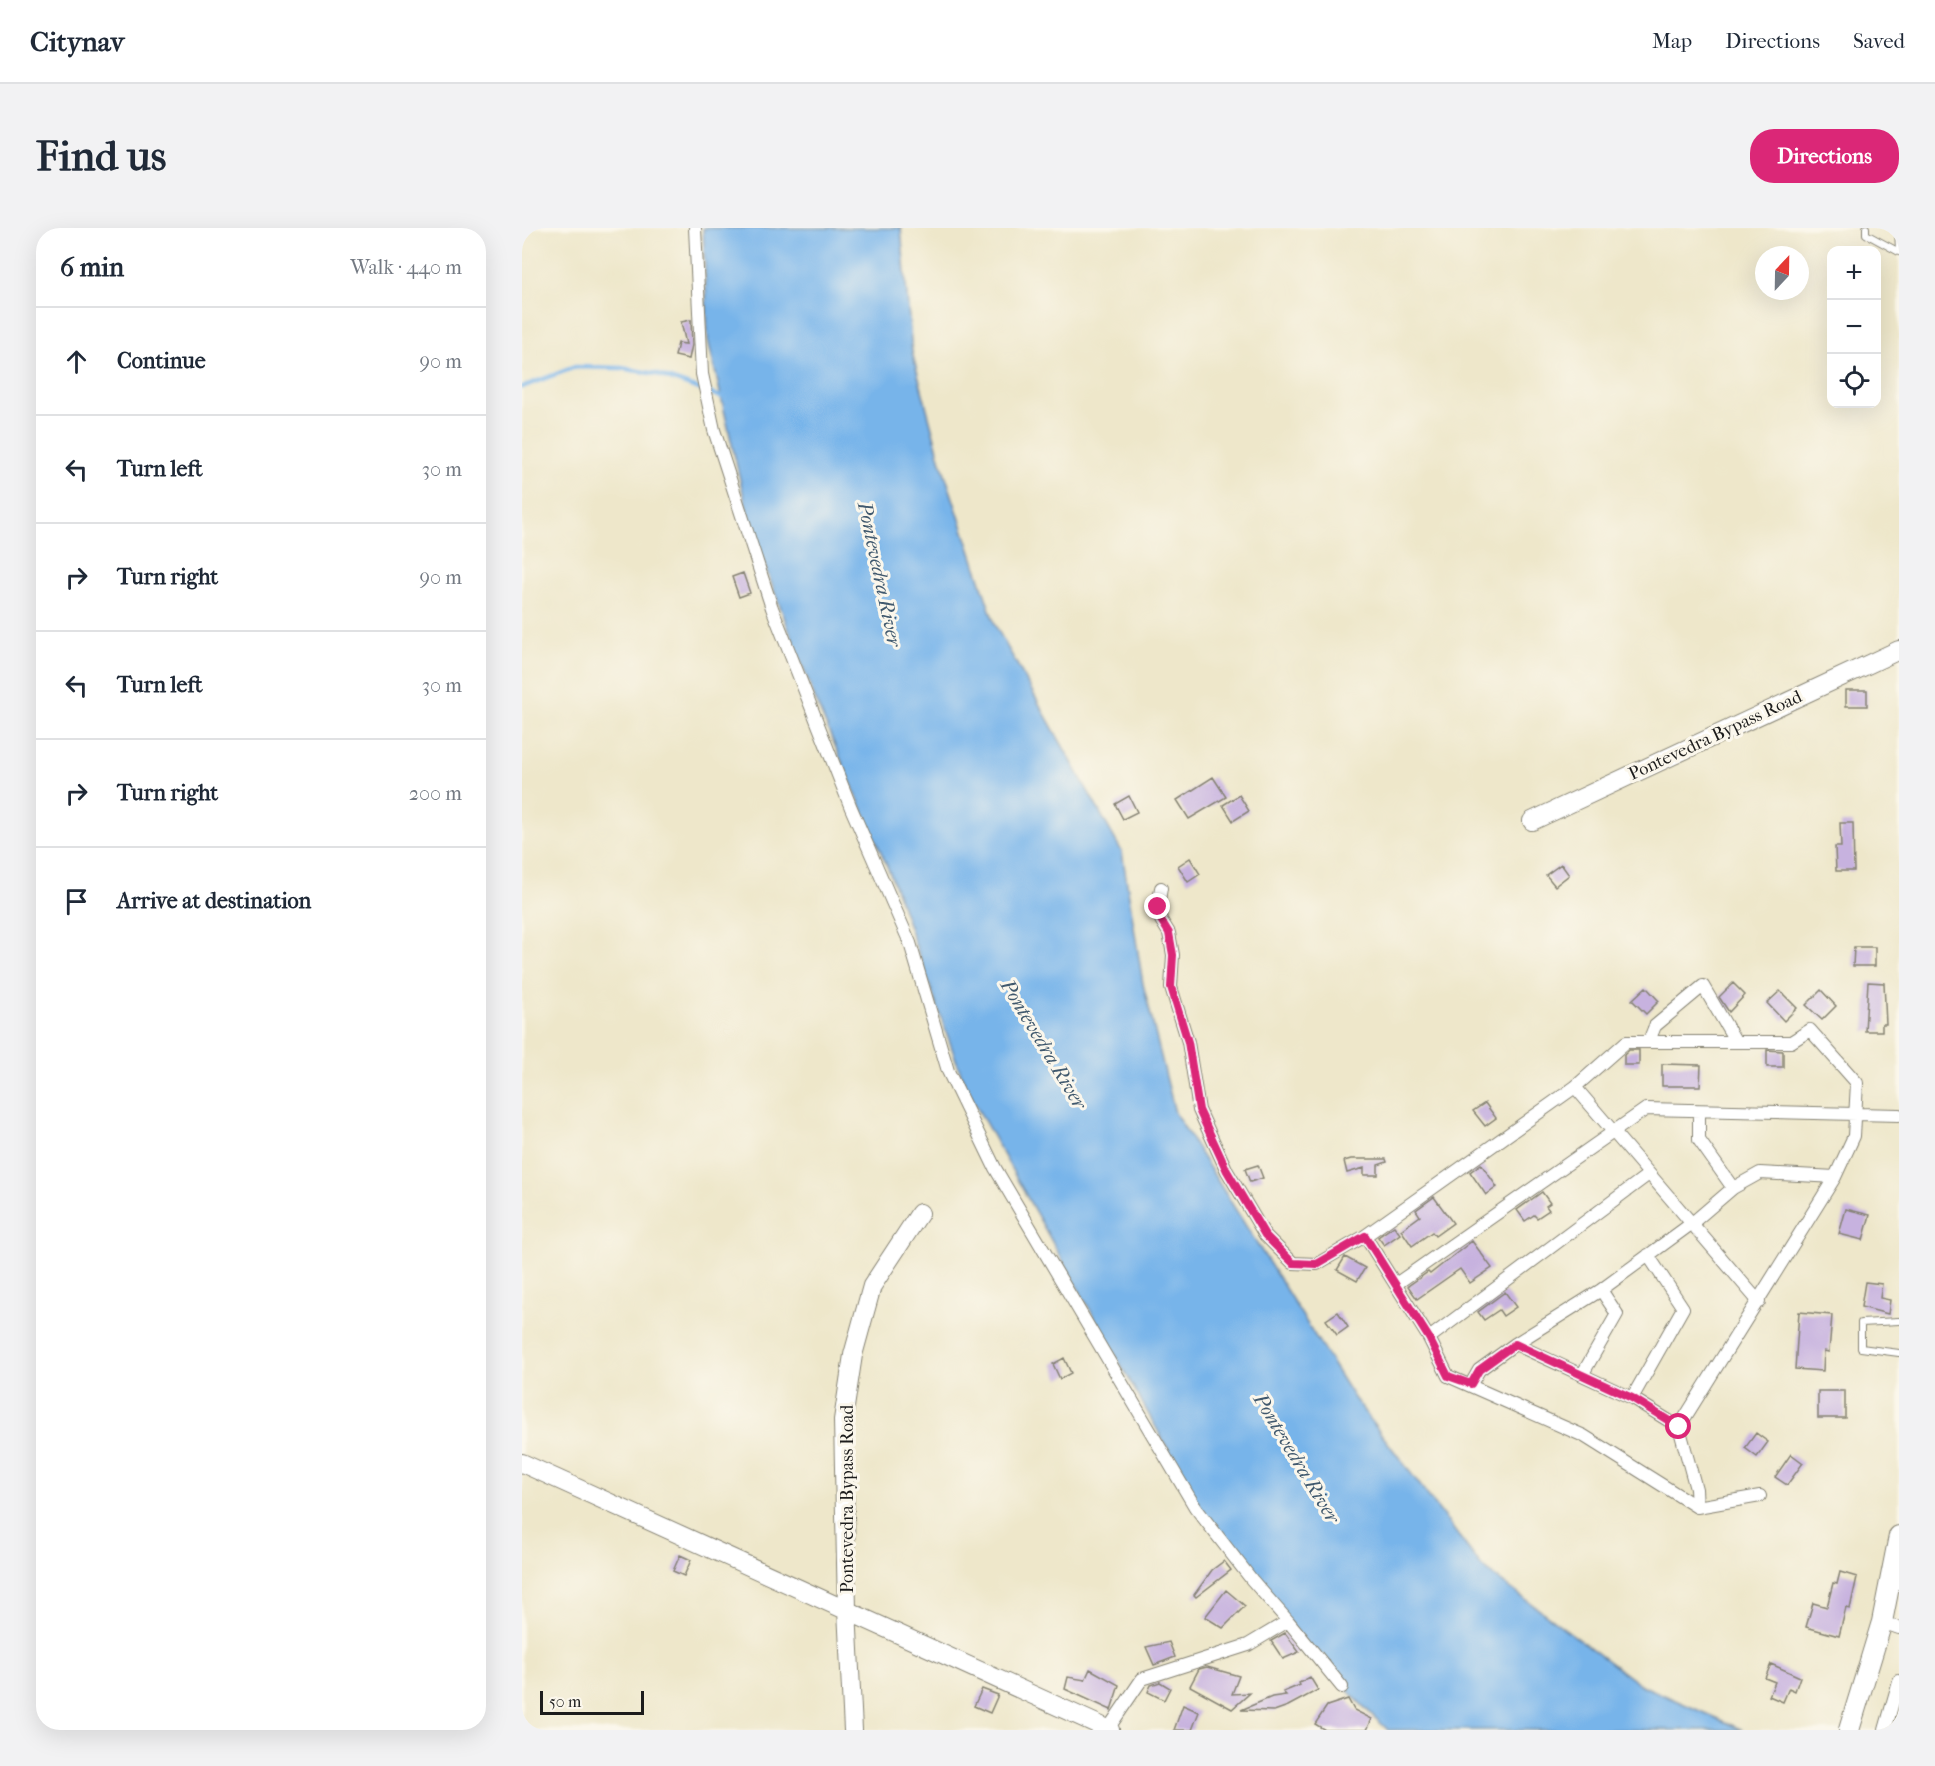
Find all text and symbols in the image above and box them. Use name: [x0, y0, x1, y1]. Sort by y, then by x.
text: Citynav: [30, 25, 124, 58]
text: Map: [1652, 29, 1692, 53]
text: Directions: [1725, 29, 1820, 53]
text: Saved: [1853, 29, 1905, 53]
button: Directions: [1750, 129, 1899, 183]
text: Find us: [36, 132, 166, 181]
north arrow: [1755, 246, 1809, 300]
map controls: [1827, 246, 1881, 408]
button: +: [1827, 246, 1881, 300]
text: 6 min: [60, 252, 124, 283]
text: Walk · 440 m: [350, 256, 462, 279]
button: −: [1827, 300, 1881, 354]
icon: ahead: [60, 345, 93, 378]
text: Continue: [117, 348, 206, 374]
text: 90 m: [420, 350, 462, 373]
button: locate: [1827, 354, 1881, 408]
icon: left: [60, 453, 93, 486]
text: Turn left: [117, 456, 203, 482]
text: 30 m: [422, 458, 462, 481]
water label: Pontevedra River: [853, 499, 906, 650]
icon: right: [60, 561, 93, 594]
text: Turn right: [117, 564, 218, 590]
text: 90 m: [420, 566, 462, 589]
icon: left: [60, 669, 93, 702]
text: Turn left: [117, 672, 203, 698]
text: 30 m: [422, 674, 462, 697]
street label: Pontevedra Bypass Road: [1625, 686, 1805, 785]
icon: right: [60, 777, 93, 810]
text: Turn right: [117, 780, 218, 806]
text: 200 m: [409, 782, 462, 805]
icon: arrive: [60, 885, 93, 918]
text: Arrive at destination: [117, 888, 311, 914]
route end: [1144, 893, 1170, 919]
water label: Pontevedra River: [995, 974, 1092, 1115]
water label: Pontevedra River: [1248, 1388, 1345, 1529]
street label: Pontevedra Bypass Road: [837, 1404, 858, 1593]
route start: [1665, 1413, 1691, 1439]
scale bar: [540, 1688, 644, 1716]
text: 50 m: [549, 1692, 581, 1711]

